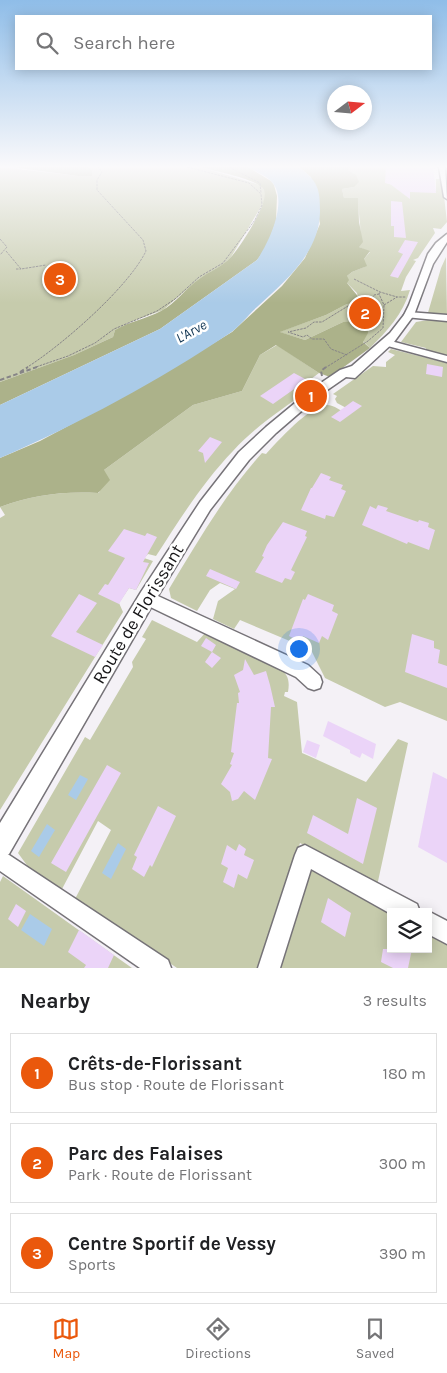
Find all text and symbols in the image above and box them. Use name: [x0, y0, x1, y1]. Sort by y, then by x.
search box: [15, 15, 432, 70]
icon: search: [33, 29, 61, 57]
text: Search here: [73, 32, 175, 54]
north arrow: [327, 85, 372, 130]
pin: 3: [44, 260, 76, 298]
pin: 2: [349, 294, 381, 332]
water label: L'Arve: [173, 316, 210, 347]
pin: 1: [295, 377, 327, 415]
street label: Route de Florissant: [88, 540, 188, 688]
your location: [286, 636, 312, 662]
map controls: [387, 908, 432, 953]
button: layers: [387, 908, 432, 953]
text: Nearby: [20, 989, 90, 1013]
text: 3 results: [363, 991, 427, 1010]
text: Crêts-de-Florissant: [68, 1053, 242, 1075]
text: 1: [34, 1064, 40, 1083]
text: 180 m: [383, 1064, 426, 1083]
text: Bus stop · Route de Florissant: [68, 1075, 284, 1094]
text: Parc des Falaises: [68, 1143, 223, 1165]
text: 2: [32, 1154, 42, 1173]
text: 300 m: [379, 1154, 426, 1173]
text: Park · Route de Florissant: [68, 1165, 252, 1184]
text: Centre Sportif de Vessy: [68, 1233, 276, 1255]
text: 3: [32, 1244, 42, 1263]
text: 390 m: [379, 1244, 426, 1263]
text: Sports: [68, 1255, 116, 1274]
tab: Map: [52, 1315, 80, 1362]
tab: Directions: [185, 1315, 251, 1362]
tab: Saved: [356, 1315, 395, 1362]

